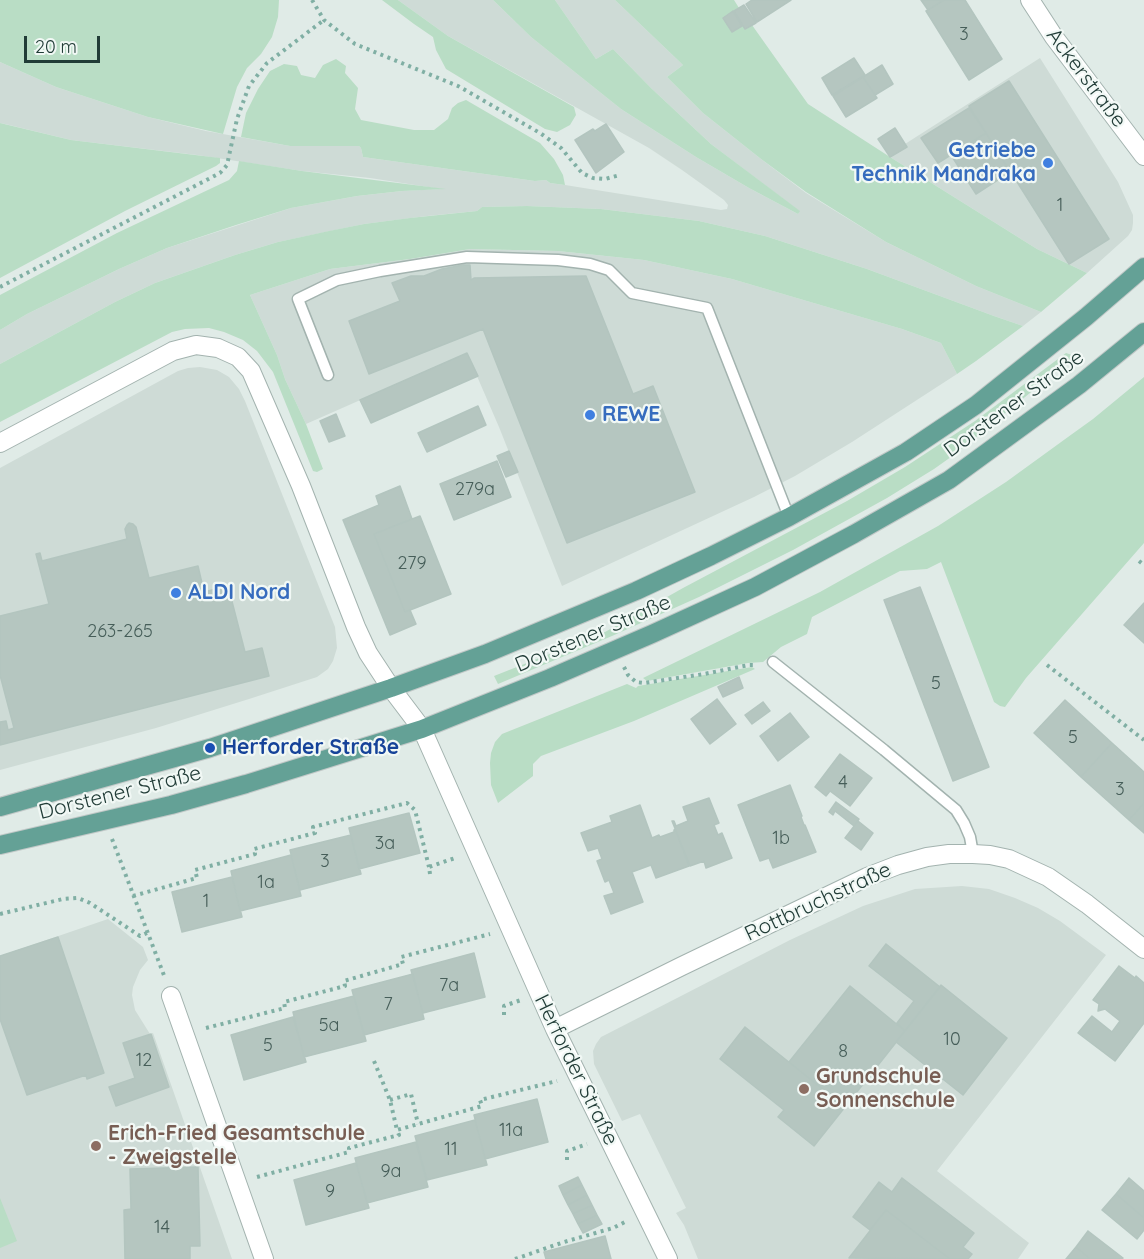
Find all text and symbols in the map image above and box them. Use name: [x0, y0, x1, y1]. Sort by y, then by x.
scale bar: [27, 24, 104, 62]
house number: 3: [959, 24, 969, 46]
street label: Ackerstraße: [1041, 24, 1131, 132]
text: 20 m: [35, 35, 77, 58]
place label: Getriebe Technik Mandraka: [851, 138, 1036, 188]
marker: Getriebe Technik Mandraka: [1041, 156, 1055, 170]
house number: 1: [1057, 195, 1063, 217]
street label: Dorstener Straße: [939, 345, 1089, 463]
place label: REWE: [602, 402, 660, 428]
marker: REWE: [583, 408, 597, 422]
house number: 279a: [455, 479, 495, 501]
house number: 279: [398, 553, 426, 575]
place label: ALDI Nord: [188, 580, 290, 606]
marker: ALDI Nord: [169, 586, 183, 600]
street label: Dorstener Straße: [511, 590, 675, 678]
house number: 263-265: [87, 621, 153, 643]
house number: 5: [931, 673, 941, 695]
house number: 5: [1068, 727, 1078, 749]
place label: Herforder Straße: [222, 735, 399, 761]
marker: Herforder Straße: [203, 741, 217, 755]
street label: Dorstener Straße: [36, 761, 204, 825]
house number: 4: [838, 772, 848, 794]
house number: 3: [1115, 779, 1125, 801]
house number: 1b: [772, 828, 790, 850]
house number: 3a: [375, 833, 395, 855]
house number: 3: [320, 851, 330, 873]
street label: Rottbruchstraße: [741, 857, 895, 947]
house number: 1a: [257, 872, 275, 894]
house number: 1: [203, 891, 209, 913]
house number: 7a: [439, 975, 459, 997]
street label: Herforder Straße: [529, 990, 623, 1150]
house number: 7: [383, 994, 393, 1016]
house number: 5a: [319, 1015, 339, 1037]
house number: 10: [943, 1029, 961, 1051]
house number: 5: [263, 1035, 273, 1057]
house number: 8: [838, 1041, 848, 1063]
house number: 12: [136, 1050, 152, 1072]
place label: Grundschule Sonnenschule: [816, 1064, 955, 1114]
marker: Grundschule Sonnenschule: [797, 1082, 811, 1096]
house number: 11a: [499, 1120, 523, 1142]
place label: Erich-Fried Gesamtschule - Zweigstelle: [108, 1121, 365, 1171]
marker: Erich-Fried Gesamtschule - Zweigstelle: [89, 1139, 103, 1153]
house number: 11: [444, 1139, 458, 1161]
house number: 9a: [381, 1161, 401, 1183]
house number: 9: [325, 1181, 335, 1203]
house number: 14: [154, 1217, 170, 1239]

